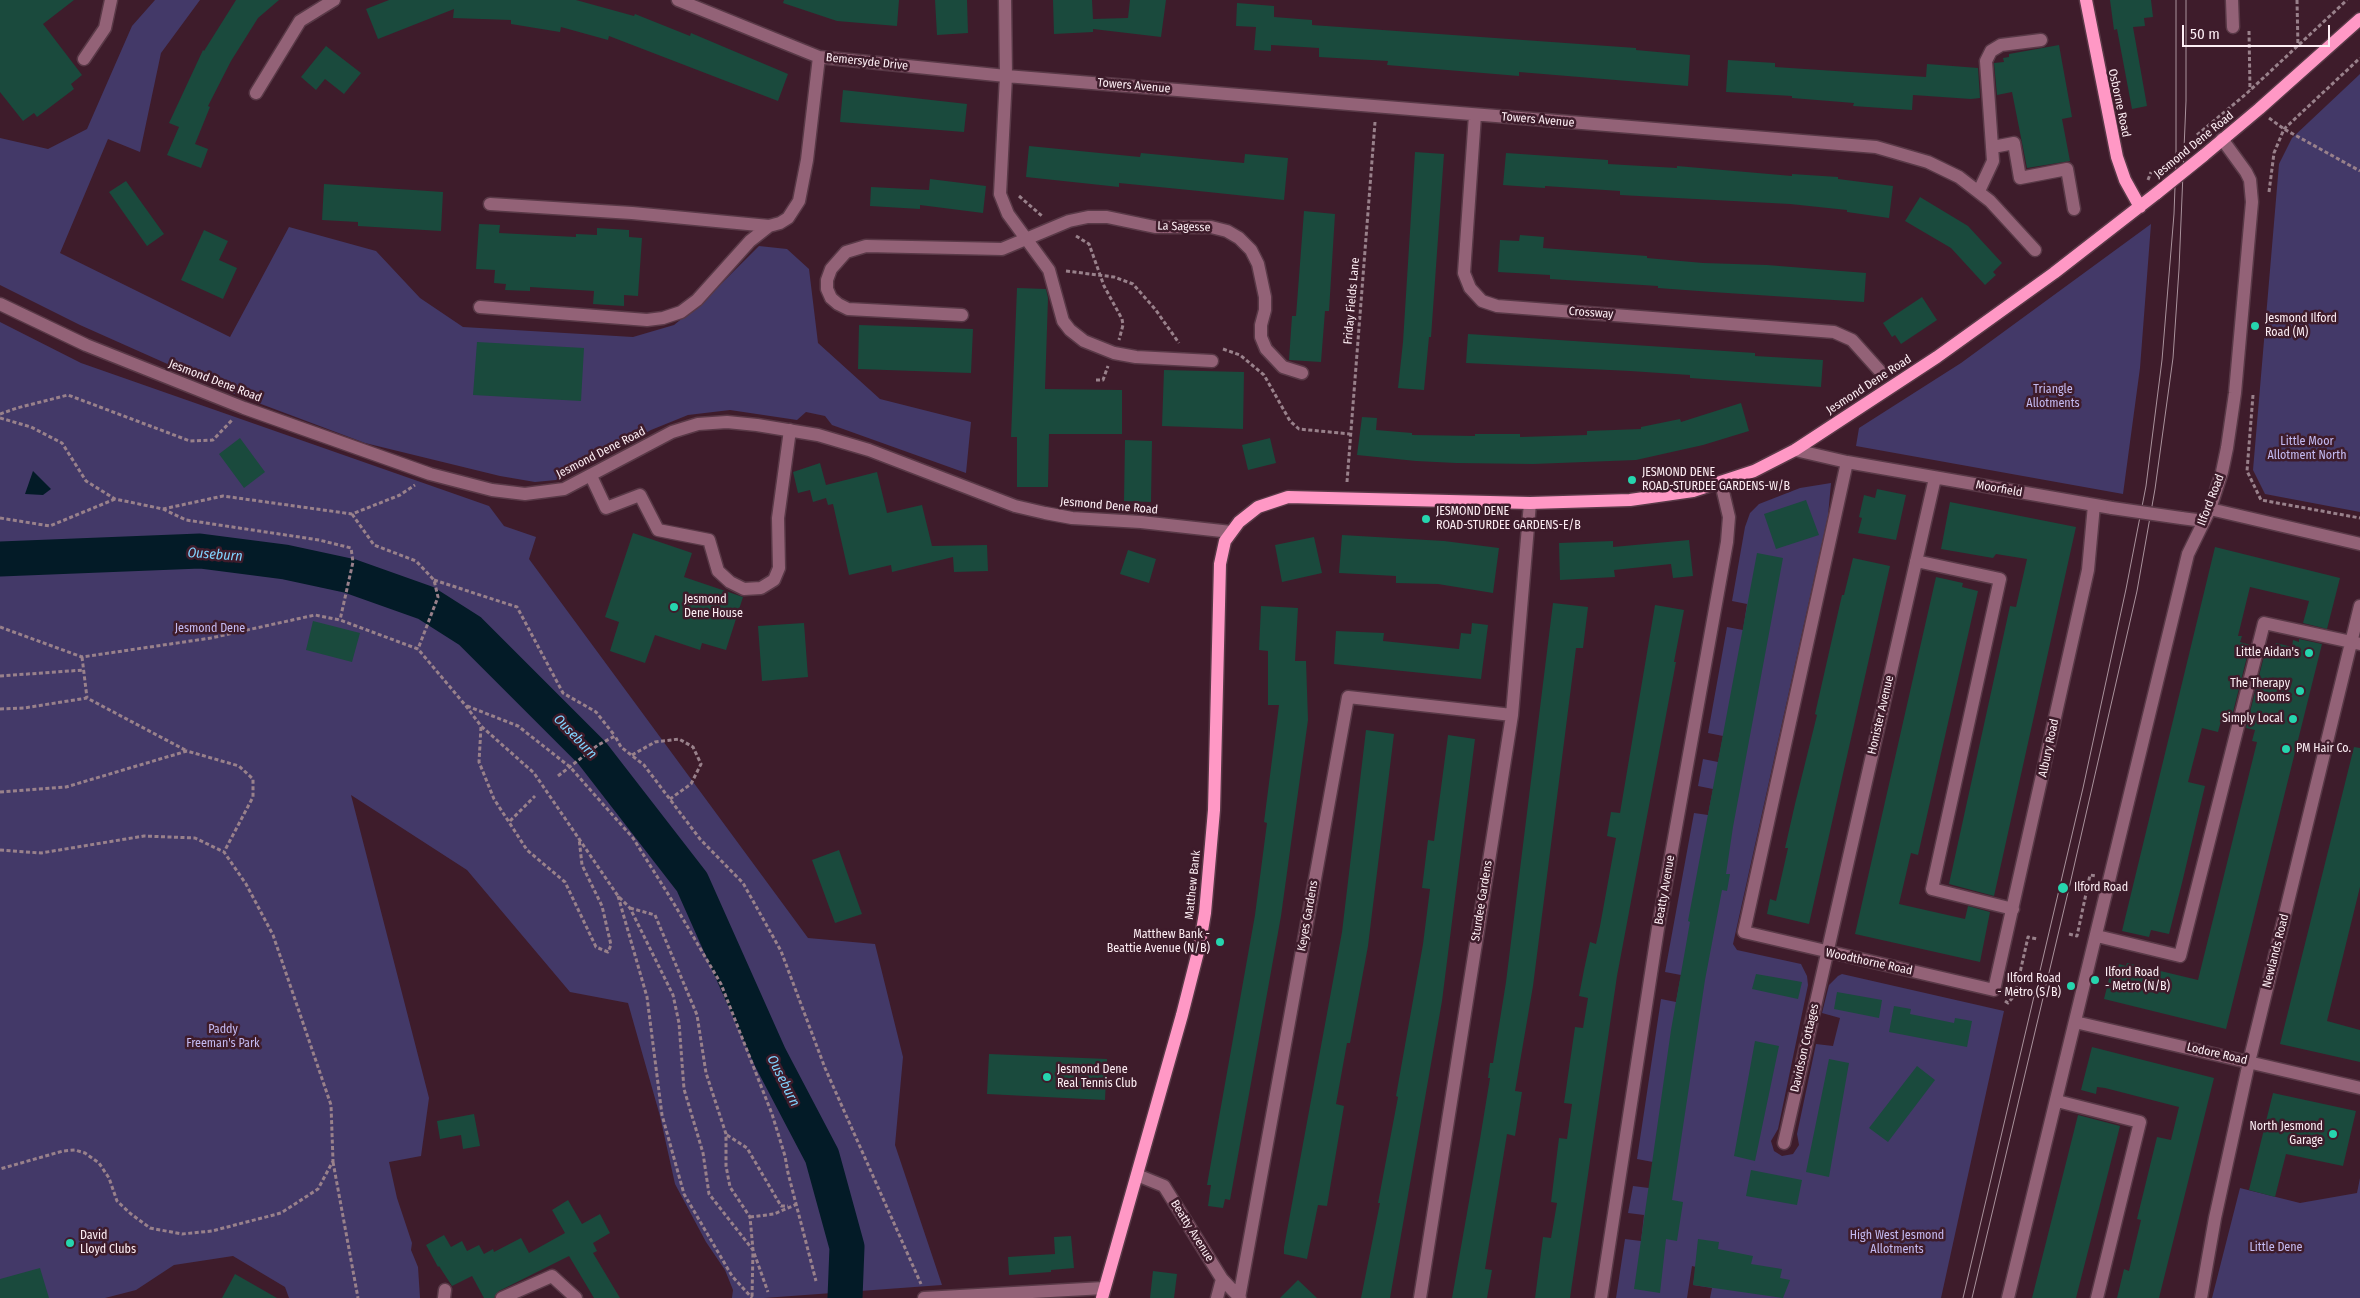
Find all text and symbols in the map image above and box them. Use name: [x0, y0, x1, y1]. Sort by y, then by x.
scale bar: [2185, 15, 2332, 47]
text: 50 m: [2190, 25, 2220, 43]
street label: Bemersyde Drive: [825, 51, 909, 73]
street label: Osborne Road: [2105, 68, 2133, 138]
street label: Towers Avenue: [1097, 76, 1171, 96]
street label: Jesmond Dene Road: [2151, 108, 2237, 182]
street label: Towers Avenue: [1501, 110, 1575, 130]
street label: La Sagesse: [1157, 219, 1211, 235]
street label: Friday Fields Lane: [1341, 257, 1363, 345]
street label: Crossway: [1568, 304, 1614, 322]
place label: Jesmond Ilford Road (M): [2265, 312, 2337, 340]
marker: Jesmond Ilford Road (M): [2249, 320, 2261, 332]
street label: Jesmond Dene Road: [1824, 352, 1914, 418]
street label: Jesmond Dene Road: [167, 357, 263, 405]
park label: Triangle Allotments: [2026, 383, 2080, 411]
street label: Jesmond Dene Road: [554, 424, 648, 482]
park label: Little Moor Allotment North: [2267, 435, 2347, 463]
place label: JESMOND DENE ROAD-STURDEE GARDENS-W/B: [1642, 466, 1790, 494]
street label: Ilford Road: [2195, 472, 2227, 528]
marker: JESMOND DENE ROAD-STURDEE GARDENS-W/B: [1626, 474, 1638, 486]
street label: Moorfield: [1975, 478, 2023, 500]
street label: Jesmond Dene Road: [1059, 495, 1159, 517]
place label: JESMOND DENE ROAD-STURDEE GARDENS-E/B: [1436, 505, 1581, 533]
marker: JESMOND DENE ROAD-STURDEE GARDENS-E/B: [1420, 513, 1432, 525]
water label: Ouseburn: [187, 545, 243, 565]
place label: Jesmond Dene House: [684, 593, 743, 621]
marker: Jesmond Dene House: [668, 601, 680, 613]
park label: Jesmond Dene: [175, 622, 245, 636]
place label: Little Aidan's: [2236, 646, 2299, 660]
marker: Little Aidan's: [2303, 647, 2315, 659]
street label: Honister Avenue: [1865, 674, 1897, 756]
place label: The Therapy Rooms: [2230, 677, 2290, 705]
marker: The Therapy Rooms: [2294, 685, 2306, 697]
water label: Ouseburn: [550, 711, 600, 763]
place label: Simply Local: [2222, 712, 2283, 726]
marker: Simply Local: [2287, 713, 2299, 725]
street label: Albury Road: [2036, 717, 2062, 779]
place label: PM Hair Co.: [2296, 742, 2351, 756]
marker: PM Hair Co.: [2280, 743, 2292, 755]
street label: Matthew Bank: [1182, 850, 1204, 920]
street label: Beatty Avenue: [1652, 854, 1678, 926]
street label: Sturdee Gardens: [1469, 860, 1495, 942]
street label: Keyes Gardens: [1295, 879, 1321, 953]
marker: Ilford Road: [2056, 881, 2070, 895]
place label: Ilford Road: [2074, 881, 2128, 895]
street label: Newlands Road: [2260, 913, 2292, 989]
place label: Matthew Bank - Beattie Avenue (N/B): [1107, 928, 1210, 956]
marker: Matthew Bank - Beattie Avenue (N/B): [1214, 936, 1226, 948]
street label: Woodthorne Road: [1824, 946, 1914, 978]
place label: Ilford Road - Metro (N/B): [2105, 966, 2170, 994]
place label: Ilford Road - Metro (S/B): [1997, 972, 2061, 1000]
marker: Ilford Road - Metro (N/B): [2089, 974, 2101, 986]
marker: Ilford Road - Metro (S/B): [2065, 980, 2077, 992]
street label: Davidson Cottages: [1788, 1002, 1822, 1094]
park label: Paddy Freeman's Park: [186, 1023, 260, 1051]
street label: Lodore Road: [2185, 1040, 2249, 1068]
water label: Ouseburn: [763, 1053, 803, 1109]
place label: Jesmond Dene Real Tennis Club: [1057, 1063, 1137, 1091]
marker: Jesmond Dene Real Tennis Club: [1041, 1071, 1053, 1083]
place label: North Jesmond Garage: [2250, 1120, 2323, 1148]
marker: North Jesmond Garage: [2327, 1128, 2339, 1140]
street label: Beatty Avenue: [1167, 1197, 1217, 1265]
place label: David Lloyd Clubs: [80, 1229, 136, 1257]
park label: High West Jesmond Allotments: [1850, 1229, 1944, 1257]
marker: David Lloyd Clubs: [64, 1237, 76, 1249]
park label: Little Dene: [2249, 1241, 2303, 1255]

